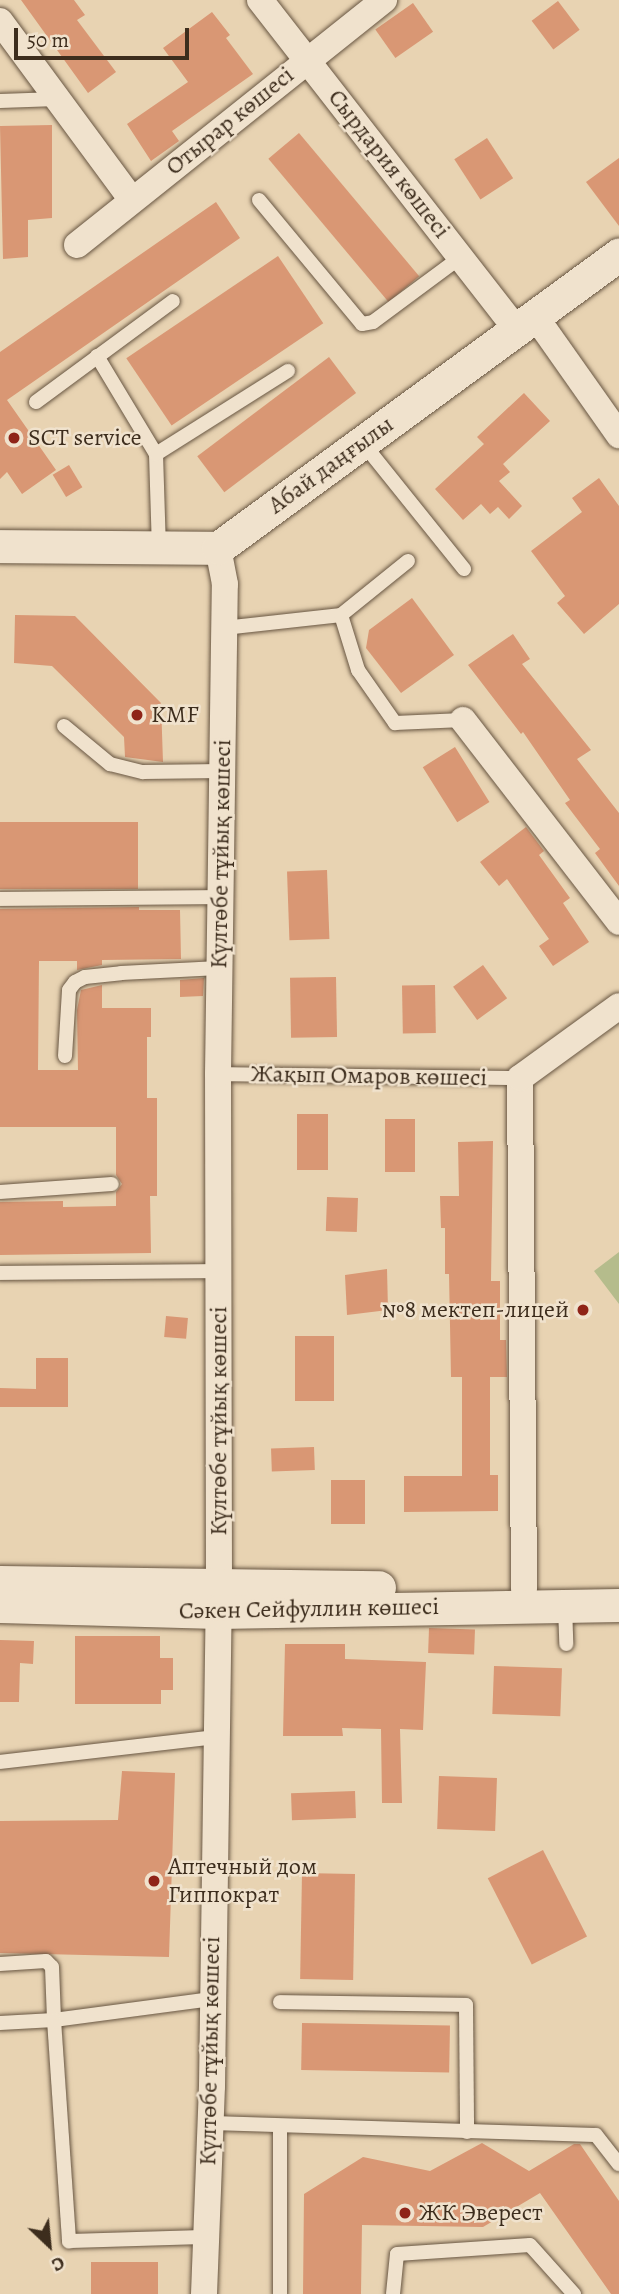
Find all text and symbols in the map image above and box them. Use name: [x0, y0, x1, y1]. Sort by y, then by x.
scale bar: [18, 14, 192, 58]
text: 50 m: [27, 26, 69, 54]
street label: Отырар көшесі: [160, 61, 300, 181]
street label: Сырдария көшесі: [322, 84, 456, 244]
street label: Абай даңғылы: [263, 410, 399, 520]
place label: SCT service: [28, 424, 142, 452]
marker: SCT service: [6, 430, 22, 446]
place label: KMF: [151, 701, 199, 729]
marker: KMF: [129, 707, 145, 723]
street label: Күлтөбе тұйық көшесі: [205, 739, 237, 969]
street label: Жақып Омаров көшесі: [251, 1060, 487, 1092]
place label: №8 мектеп-лицей: [382, 1296, 569, 1324]
marker: №8 мектеп-лицей: [575, 1302, 591, 1318]
street label: Күлтөбе тұйық көшесі: [205, 1306, 233, 1536]
street label: Сәкен Сейфуллин көшесі: [179, 1592, 439, 1626]
place label: Аптечный дом Гиппократ: [168, 1853, 317, 1909]
marker: Аптечный дом Гиппократ: [146, 1873, 162, 1889]
street label: Күлтөбе тұйық көшесі: [194, 1936, 226, 2166]
place label: ЖК Эверест: [419, 2199, 543, 2227]
marker: ЖК Эверест: [397, 2205, 413, 2221]
north arrow: [14, 2210, 84, 2280]
text: С: [47, 2250, 69, 2278]

